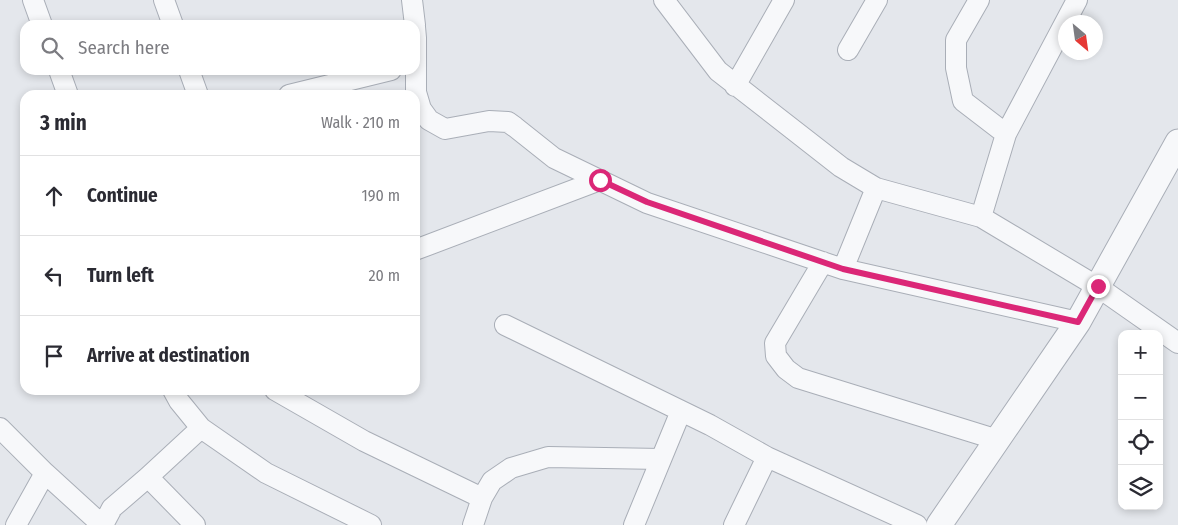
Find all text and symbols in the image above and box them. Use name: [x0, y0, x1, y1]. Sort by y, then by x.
north arrow: [1058, 15, 1103, 60]
search box: [20, 20, 420, 75]
icon: search: [38, 34, 66, 62]
text: Search here: [78, 36, 170, 59]
text: 3 min: [40, 110, 87, 136]
text: Walk · 210 m: [321, 113, 400, 132]
route start: [589, 169, 612, 192]
icon: ahead: [40, 182, 68, 210]
text: Continue: [87, 184, 158, 207]
text: 190 m: [362, 186, 400, 205]
icon: left: [40, 262, 68, 290]
text: Turn left: [87, 264, 154, 287]
text: 20 m: [369, 266, 400, 285]
route end: [1087, 275, 1110, 298]
map controls: [1118, 330, 1163, 510]
button: +: [1118, 330, 1163, 375]
icon: arrive: [40, 342, 68, 370]
text: Arrive at destination: [87, 344, 250, 367]
button: −: [1118, 375, 1163, 420]
button: locate: [1118, 420, 1163, 465]
button: layers: [1118, 465, 1163, 510]

